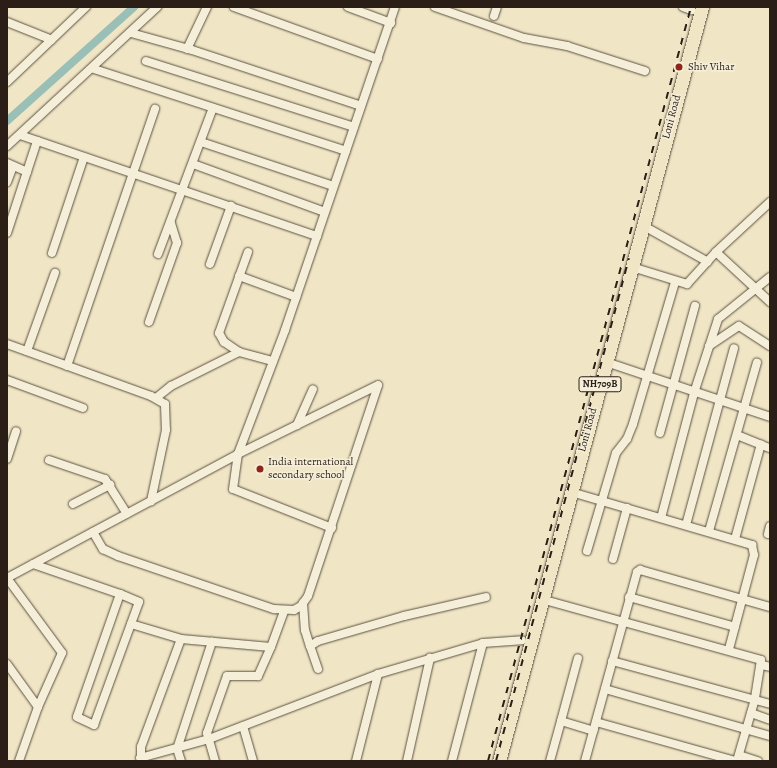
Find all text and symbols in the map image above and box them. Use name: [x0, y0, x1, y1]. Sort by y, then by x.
place label: Shiv Vihar: [688, 60, 734, 74]
marker: Shiv Vihar: [673, 61, 685, 73]
street label: Loni Road: [660, 93, 684, 141]
road number: NH709B: [578, 376, 622, 392]
street label: Loni Road: [576, 406, 600, 454]
place label: India international secondary school: [268, 456, 353, 482]
marker: India international secondary school: [255, 464, 265, 474]

